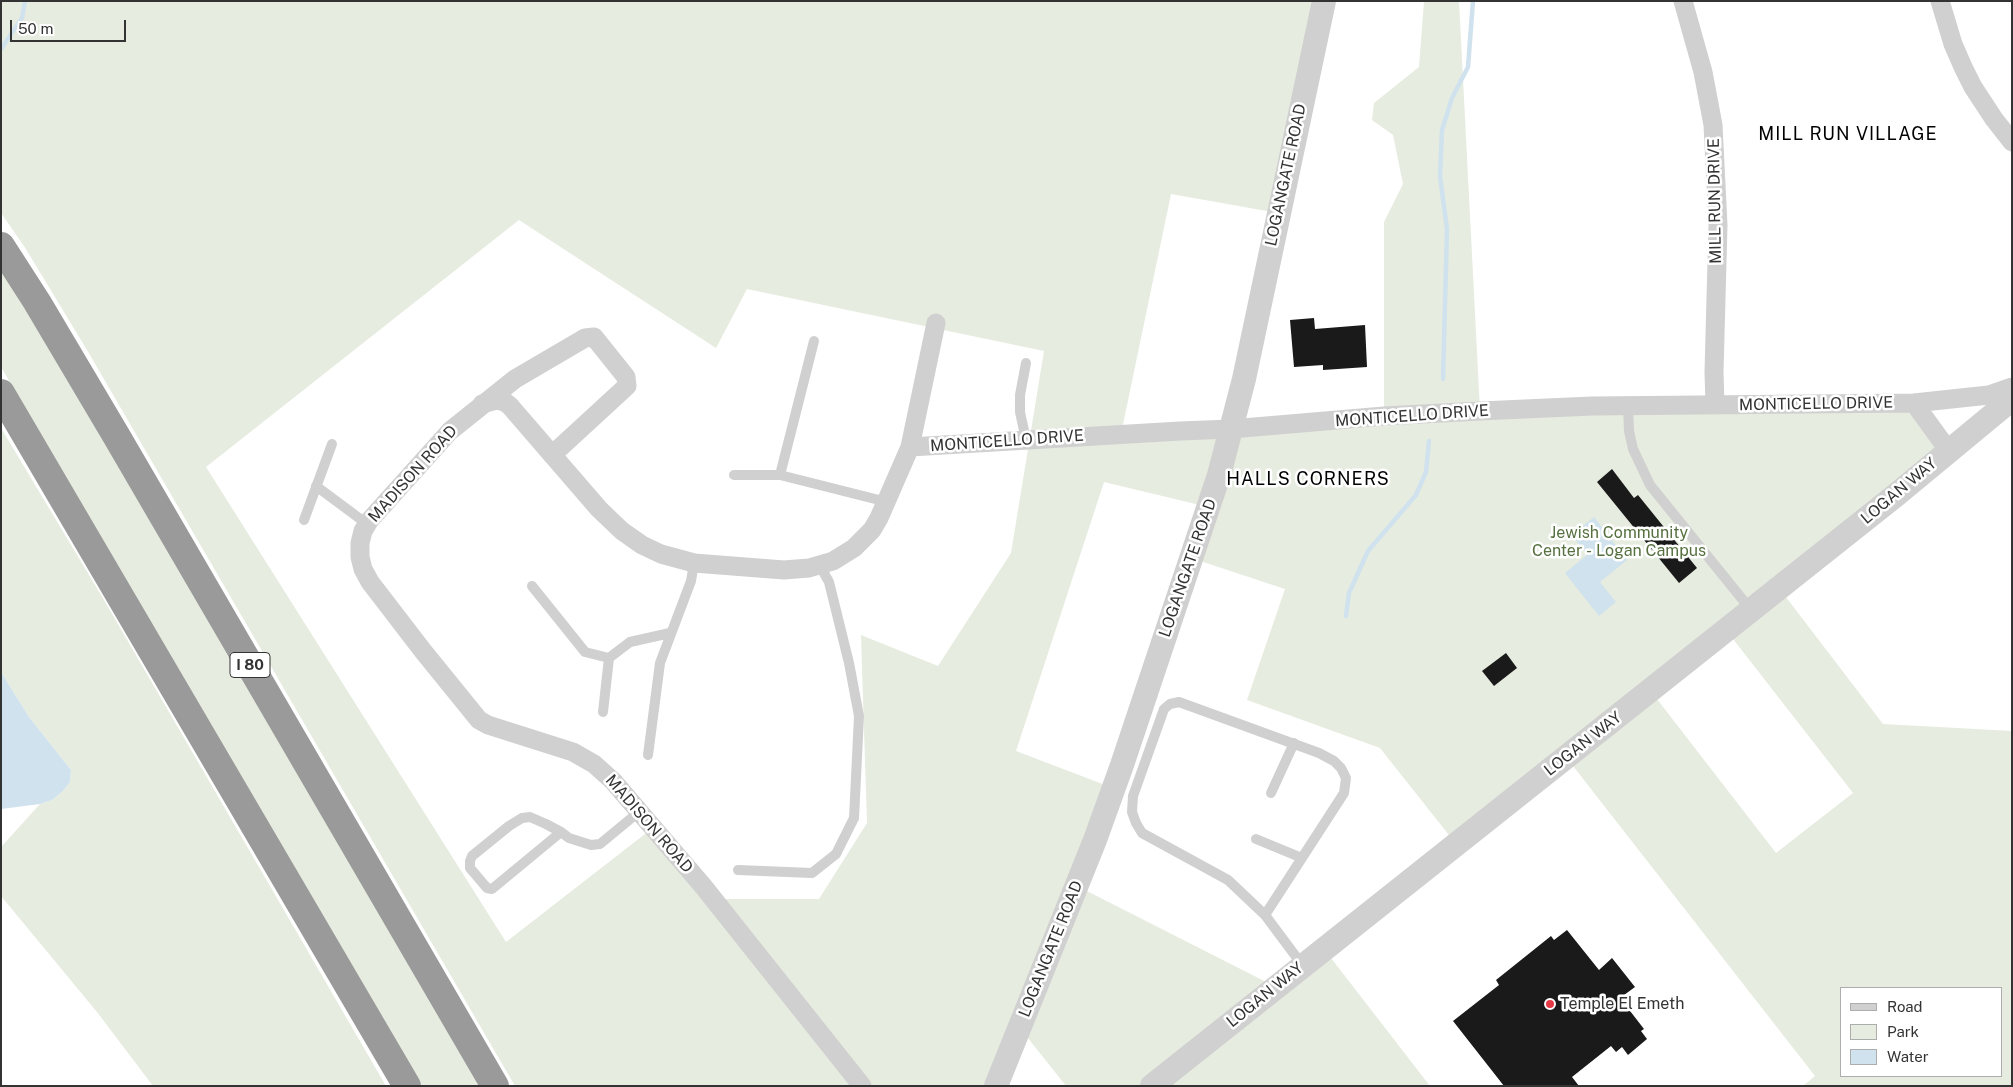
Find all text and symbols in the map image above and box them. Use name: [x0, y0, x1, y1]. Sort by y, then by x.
scale bar: [12, 10, 129, 42]
text: 50 m: [18, 20, 53, 37]
street label: LOGANGATE ROAD: [1262, 102, 1310, 248]
district label: MILL RUN VILLAGE: [1756, 123, 1940, 145]
street label: MILL RUN DRIVE: [1704, 138, 1726, 264]
street label: MONTICELLO DRIVE: [1739, 393, 1893, 415]
street label: MONTICELLO DRIVE: [1335, 401, 1489, 431]
street label: MADISON ROAD: [364, 422, 462, 526]
street label: MONTICELLO DRIVE: [930, 426, 1084, 456]
street label: LOGAN WAY: [1857, 454, 1941, 528]
district label: HALLS CORNERS: [1225, 468, 1391, 490]
street label: LOGANGATE ROAD: [1155, 496, 1221, 640]
park label: Jewish Community Center - Logan Campus: [1532, 523, 1706, 561]
road number: I 80: [230, 652, 270, 678]
street label: LOGAN WAY: [1540, 708, 1626, 780]
street label: MADISON ROAD: [601, 771, 697, 877]
street label: LOGANGATE ROAD: [1015, 878, 1087, 1020]
street label: LOGAN WAY: [1223, 958, 1307, 1032]
legend: [1840, 987, 2003, 1077]
place label: Temple El Emeth: [1560, 994, 1684, 1014]
marker: Temple El Emeth: [1544, 998, 1556, 1010]
text: Road: [1887, 998, 1923, 1015]
text: Park: [1887, 1023, 1919, 1040]
text: Water: [1887, 1048, 1929, 1065]

